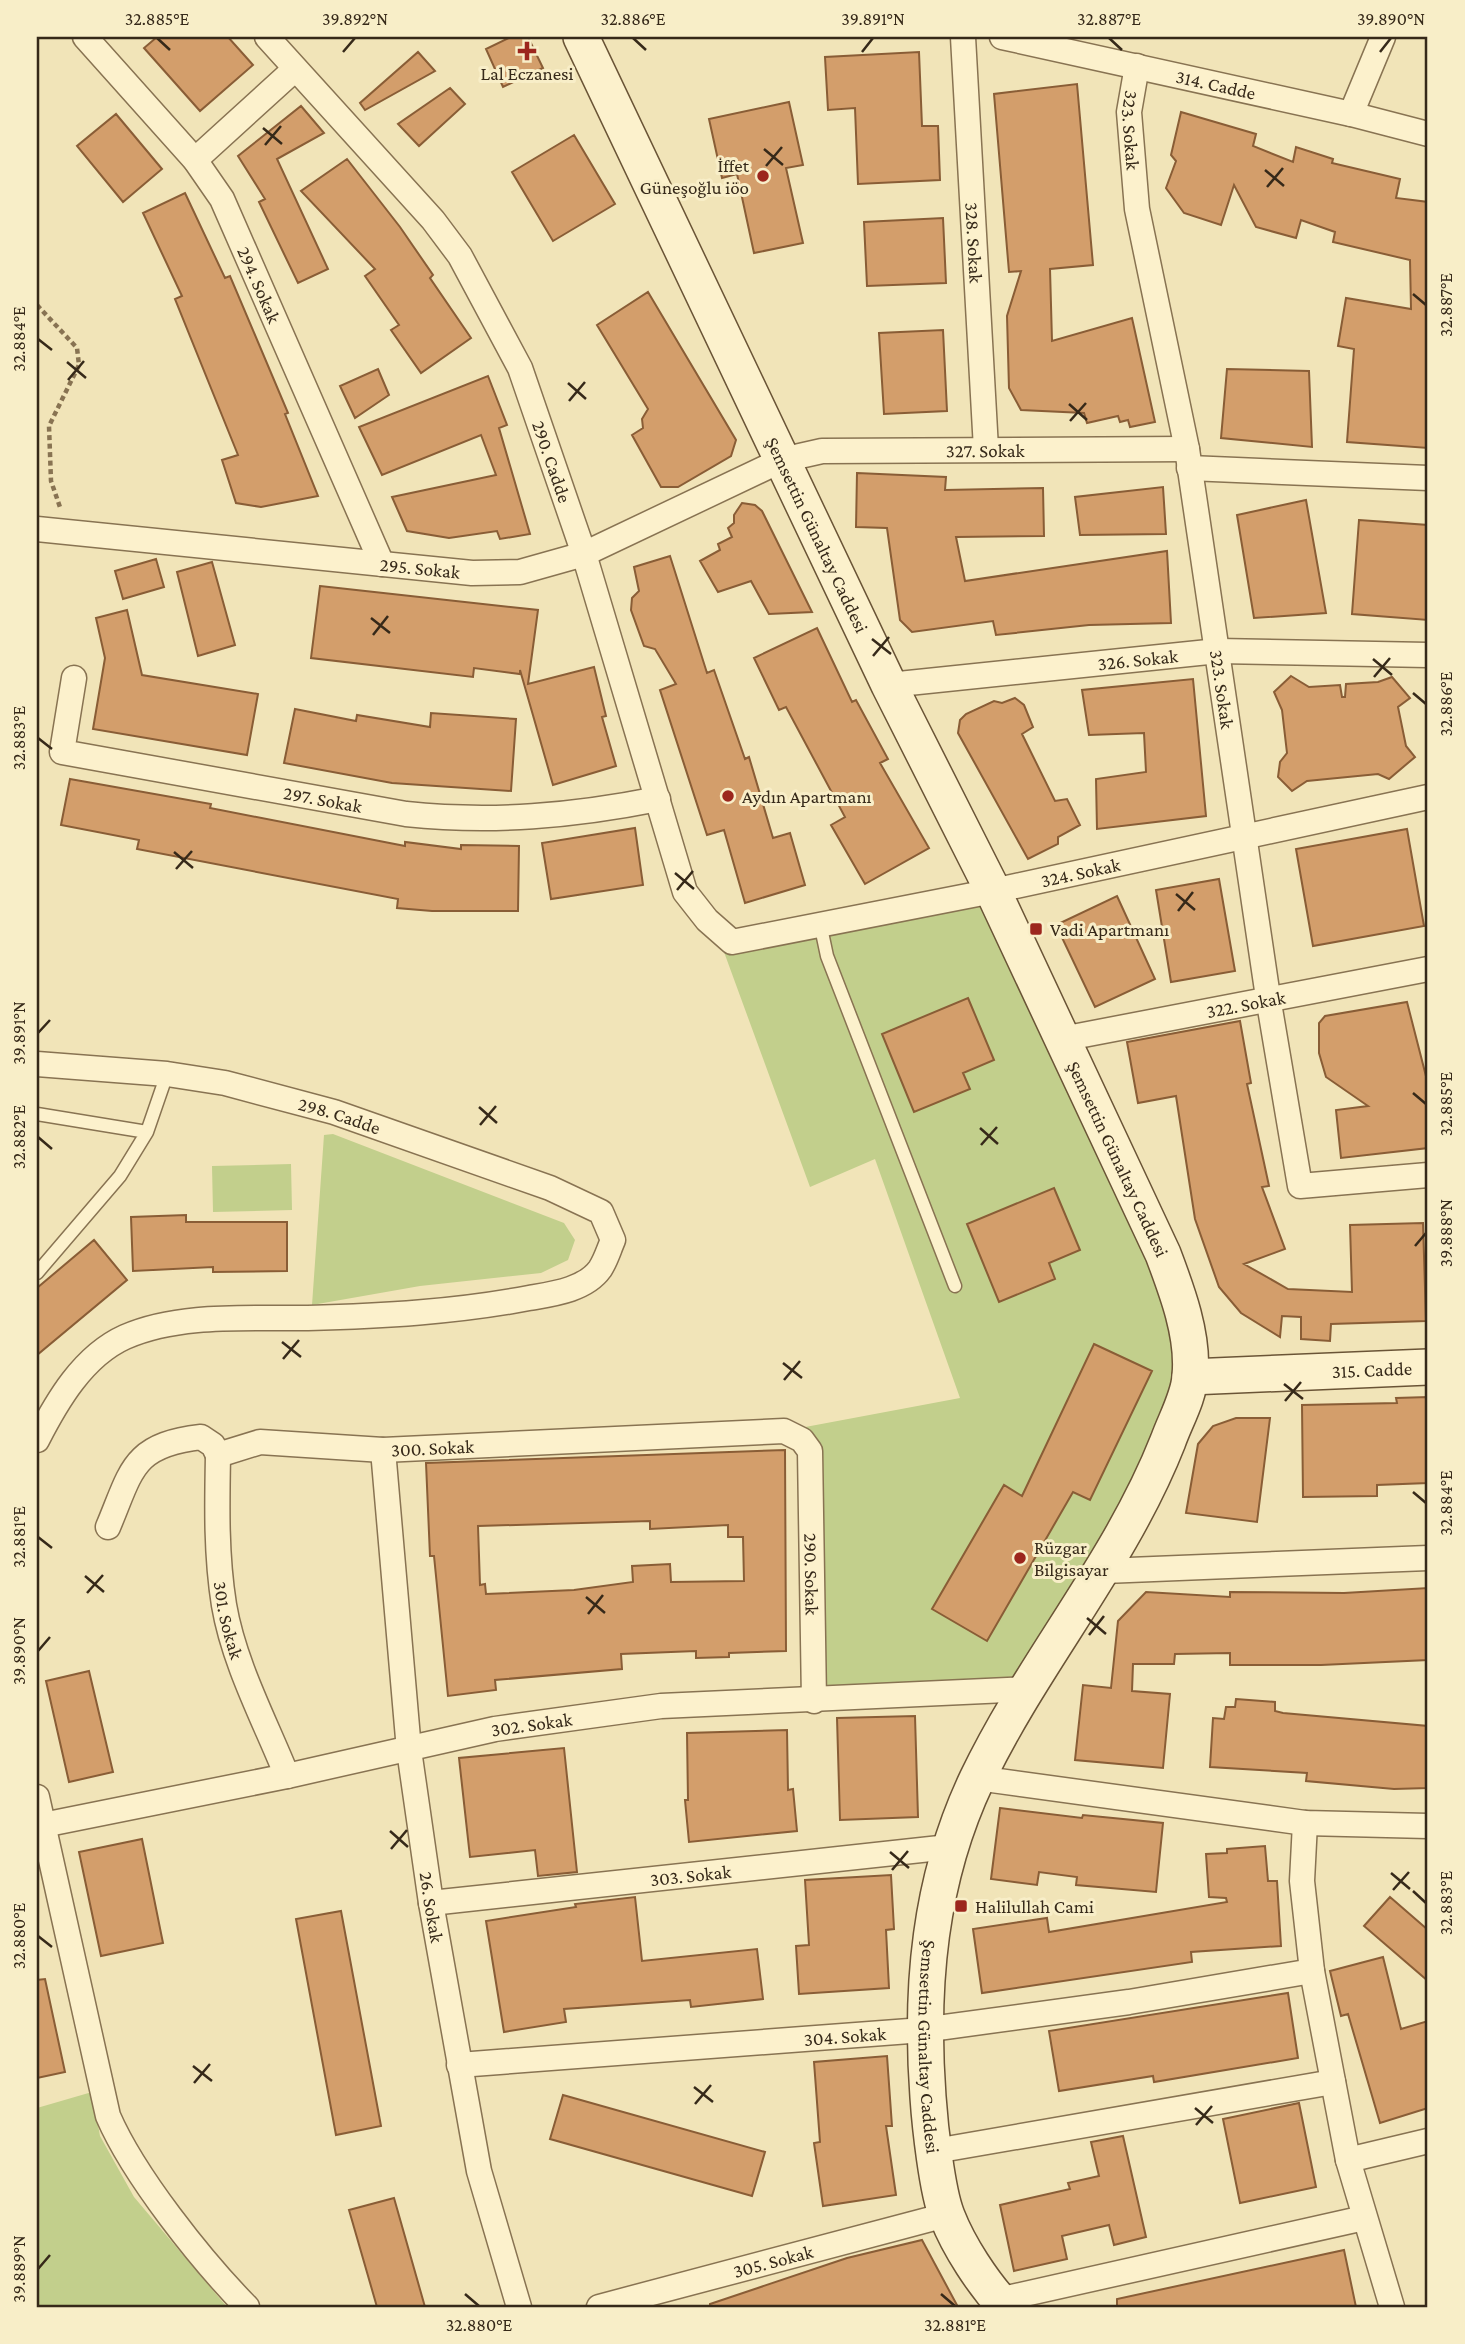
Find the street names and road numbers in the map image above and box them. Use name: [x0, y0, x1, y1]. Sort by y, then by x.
street label: 314. Cadde: [1174, 66, 1258, 104]
street label: 323. Sokak: [1118, 89, 1144, 172]
street label: 328. Sokak: [961, 202, 987, 285]
street label: 294. Sokak: [233, 243, 285, 327]
street label: 290. Cadde: [528, 418, 575, 505]
street label: Şemsettin Günaltay Caddesi: [762, 434, 872, 636]
street label: 327. Sokak: [946, 440, 1025, 461]
street label: 295. Sokak: [379, 554, 462, 583]
street label: 326. Sokak: [1097, 645, 1180, 674]
street label: 323. Sokak: [1206, 648, 1238, 731]
street label: 297. Sokak: [282, 782, 365, 817]
street label: 324. Sokak: [1039, 854, 1123, 891]
street label: 322. Sokak: [1204, 986, 1288, 1022]
street label: Şemsettin Günaltay Caddesi: [1063, 1058, 1173, 1260]
street label: 298. Cadde: [296, 1093, 383, 1139]
street label: 315. Cadde: [1331, 1358, 1412, 1382]
street label: 300. Sokak: [390, 1436, 475, 1461]
street label: 290. Sokak: [800, 1533, 823, 1616]
street label: 301. Sokak: [210, 1580, 248, 1663]
street label: 302. Sokak: [490, 1708, 574, 1740]
street label: 303. Sokak: [649, 1861, 733, 1890]
street label: 26. Sokak: [416, 1870, 448, 1945]
street label: Şemsettin Günaltay Caddesi: [914, 1939, 944, 2155]
street label: 304. Sokak: [803, 2023, 888, 2050]
street label: 305. Sokak: [731, 2241, 816, 2282]

